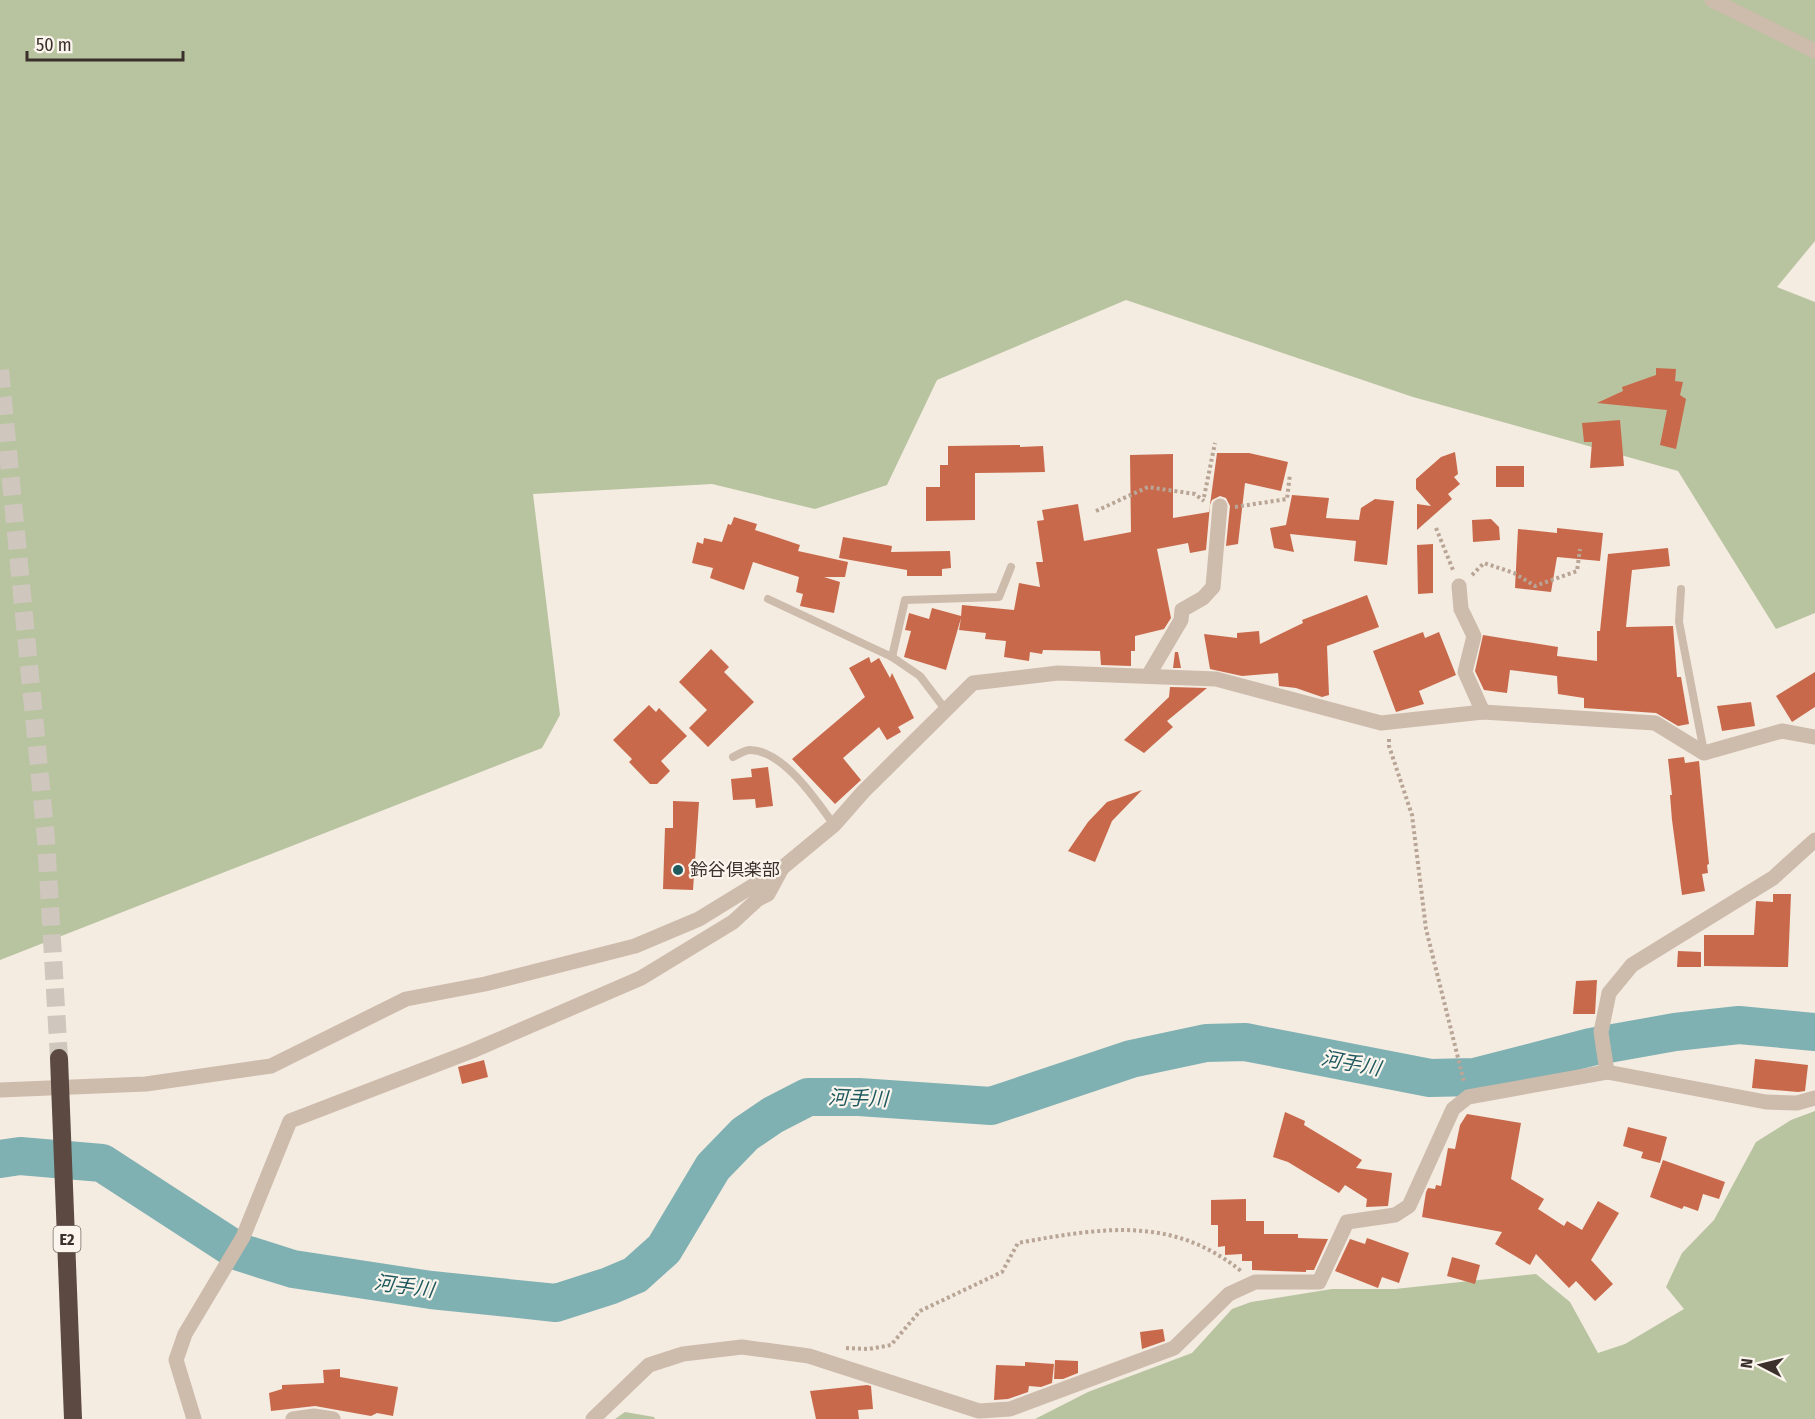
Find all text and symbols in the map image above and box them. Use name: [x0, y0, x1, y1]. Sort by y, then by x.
scale bar: [27, 24, 183, 62]
text: 50 m: [36, 34, 72, 56]
place label: 鈴谷倶楽部: [690, 859, 780, 881]
marker: 鈴谷倶楽部: [671, 863, 685, 877]
water label: 河手川: [1319, 1045, 1385, 1081]
water label: 河手川: [828, 1085, 890, 1111]
road number: E2: [54, 1226, 80, 1252]
water label: 河手川: [373, 1270, 437, 1302]
north arrow: [1731, 1335, 1791, 1395]
text: N: [1737, 1357, 1757, 1369]

